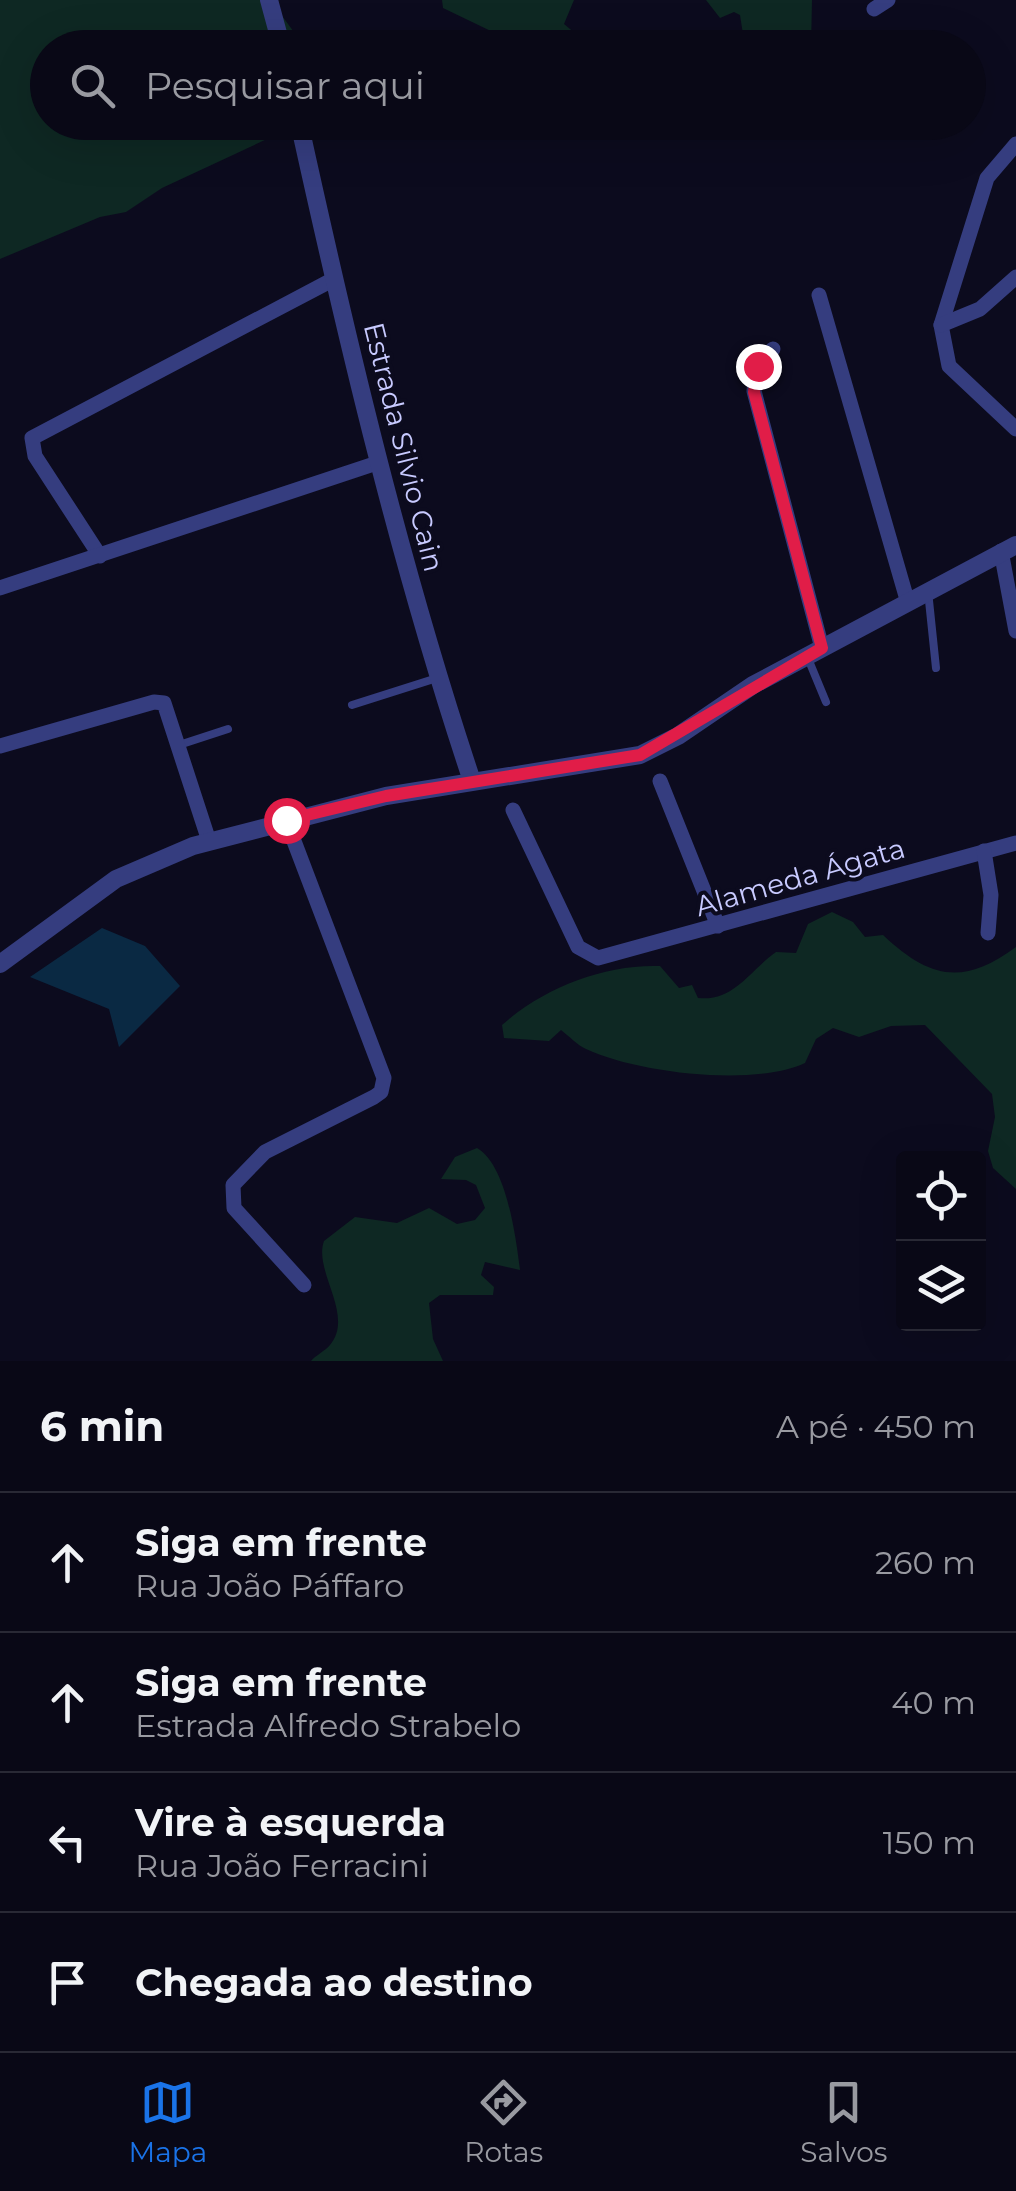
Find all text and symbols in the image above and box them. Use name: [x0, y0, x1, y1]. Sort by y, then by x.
search box: [30, 30, 986, 140]
icon: search: [65, 58, 120, 113]
text: Pesquisar aqui: [145, 62, 425, 109]
street label: Estrada Silvio Cain: [357, 319, 451, 575]
route end: [736, 344, 782, 390]
route start: [264, 798, 310, 844]
street label: Alameda Ágata: [691, 831, 909, 923]
map controls: [896, 1151, 986, 1331]
button: locate: [896, 1151, 986, 1241]
button: layers: [896, 1241, 986, 1331]
text: 6 min: [40, 1400, 164, 1452]
text: A pé · 450 m: [776, 1407, 976, 1446]
text: Siga em frente: [135, 1519, 427, 1566]
icon: ahead: [40, 1535, 95, 1590]
text: 260 m: [875, 1543, 976, 1582]
text: Rua João Páffaro: [135, 1566, 404, 1605]
text: Siga em frente: [135, 1659, 427, 1706]
icon: ahead: [40, 1675, 95, 1730]
text: 40 m: [891, 1683, 976, 1722]
text: Estrada Alfredo Strabelo: [135, 1706, 521, 1745]
text: Vire à esquerda: [135, 1799, 446, 1846]
icon: left: [40, 1815, 95, 1870]
text: 150 m: [883, 1823, 976, 1862]
text: Rua João Ferracini: [135, 1846, 429, 1885]
icon: arrive: [40, 1955, 95, 2010]
text: Chegada ao destino: [135, 1959, 533, 2006]
tab: Mapa: [129, 2075, 207, 2169]
tab: Rotas: [464, 2075, 543, 2169]
tab: Salvos: [800, 2075, 887, 2169]

